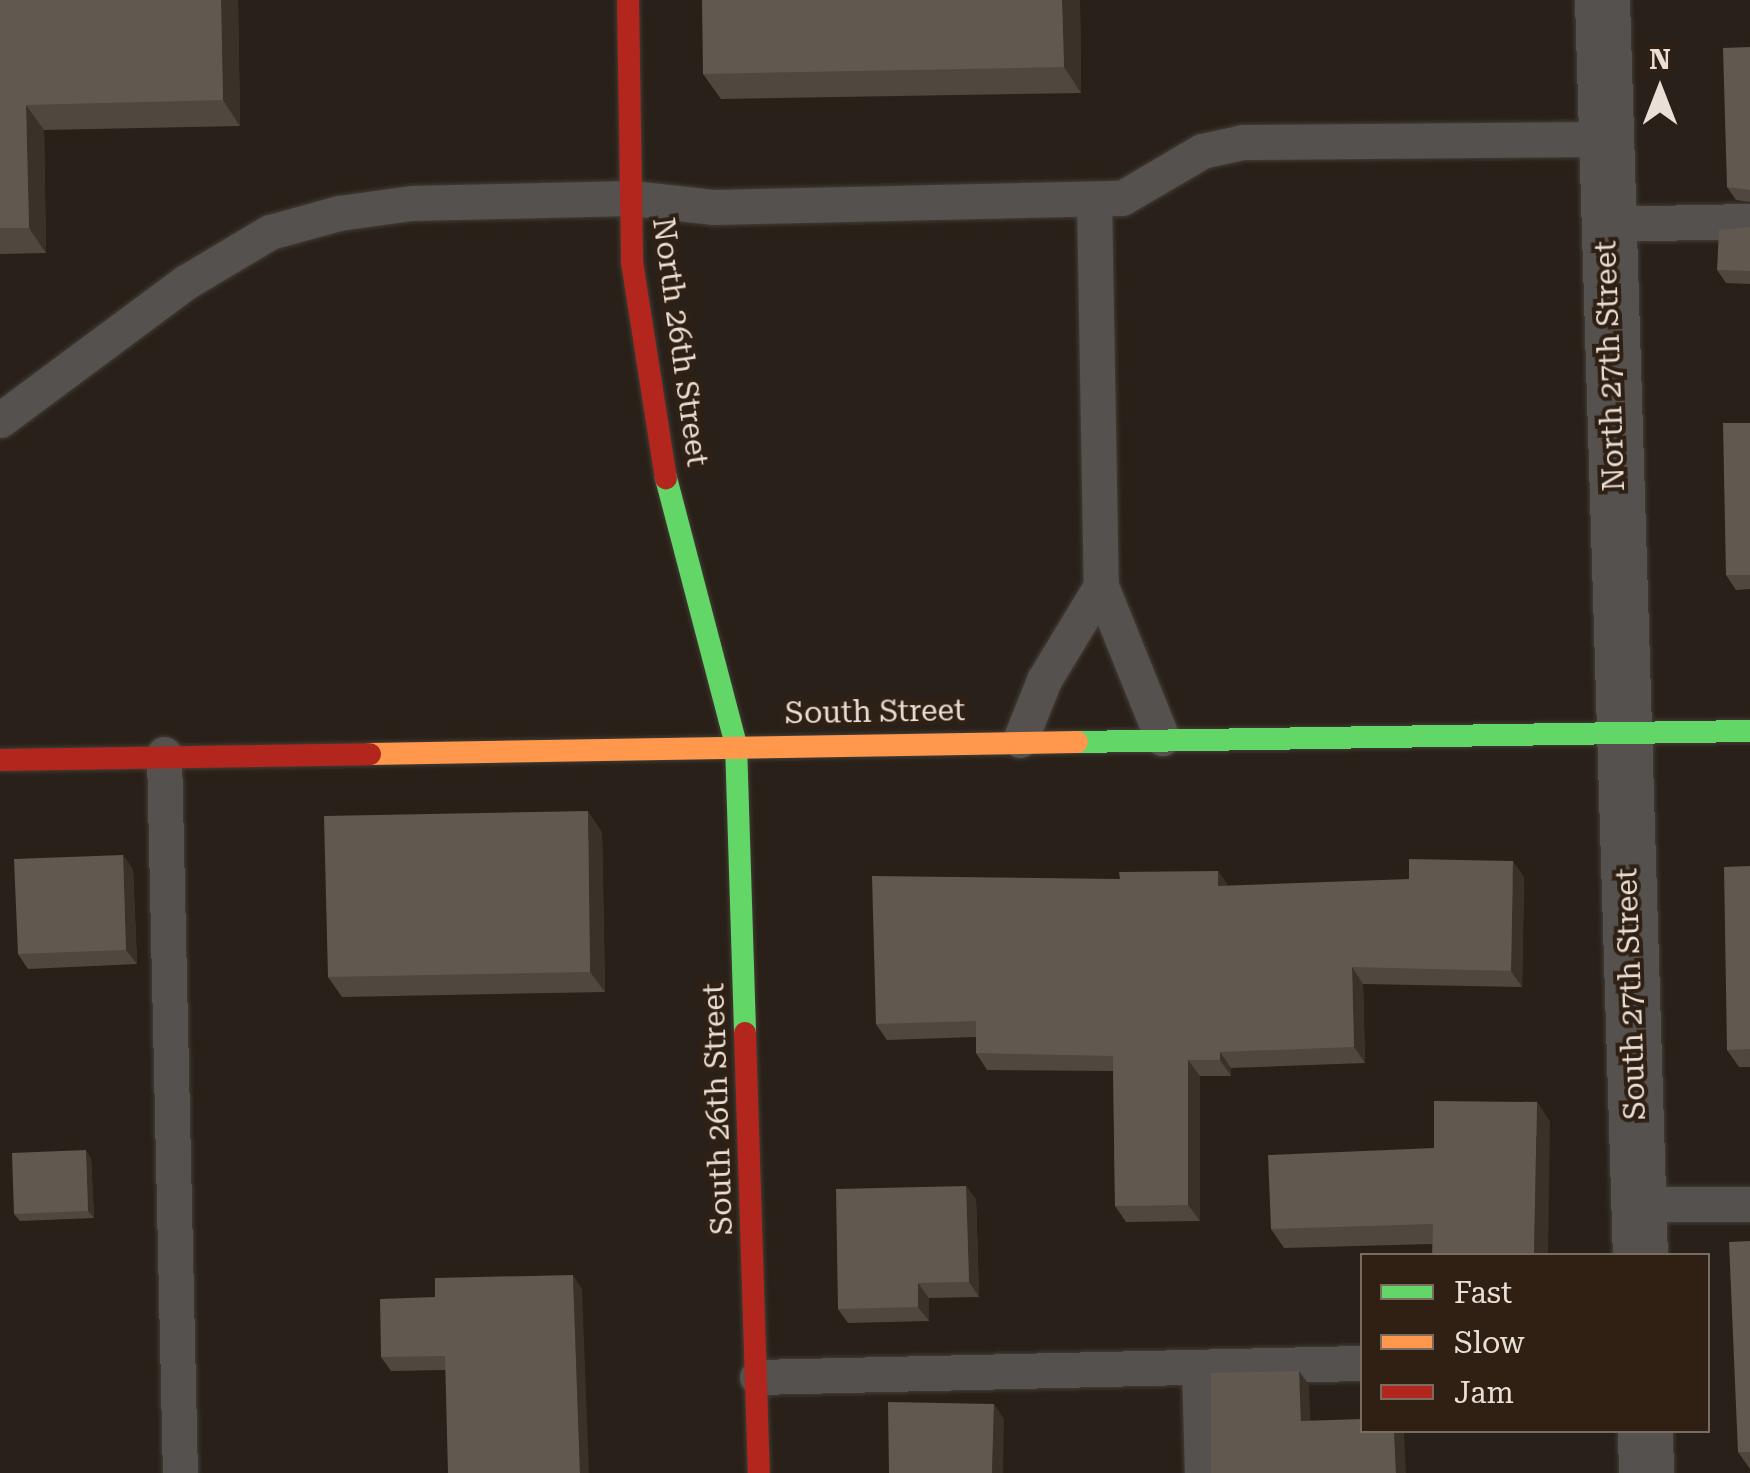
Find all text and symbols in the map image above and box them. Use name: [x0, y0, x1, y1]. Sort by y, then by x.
north arrow: [1610, 40, 1710, 140]
text: N: [1649, 43, 1671, 76]
street label: North 26th Street: [645, 215, 715, 469]
street label: North 27th Street: [1588, 240, 1632, 492]
street label: South Street: [784, 692, 966, 732]
street label: South 27th Street: [1609, 867, 1653, 1121]
street label: South 26th Street: [696, 982, 740, 1236]
legend: [1360, 1253, 1710, 1433]
text: Fast: [1454, 1275, 1512, 1310]
text: Slow: [1454, 1325, 1525, 1360]
text: Jam: [1454, 1375, 1514, 1410]

